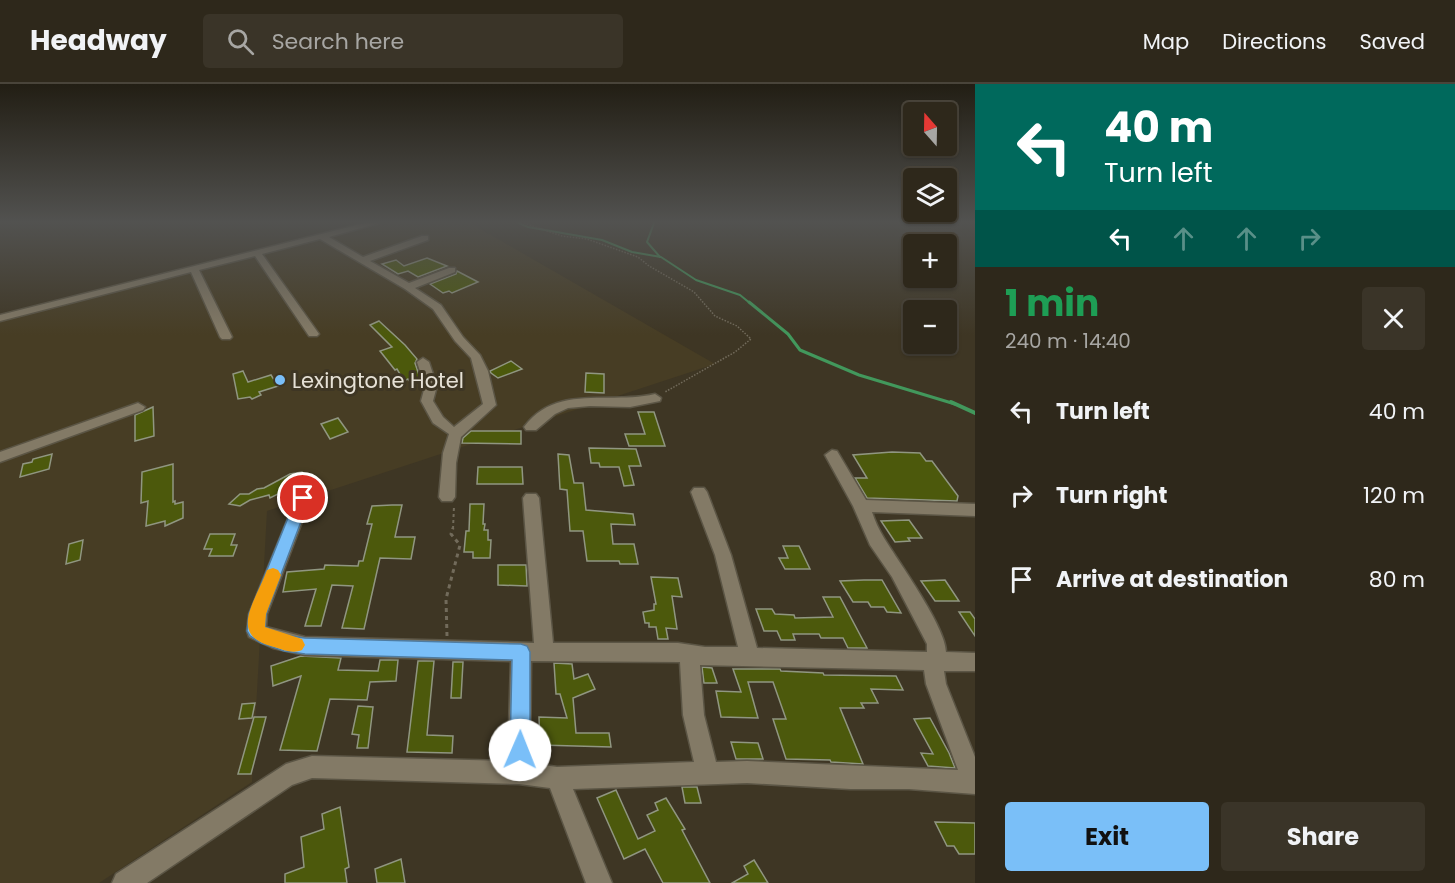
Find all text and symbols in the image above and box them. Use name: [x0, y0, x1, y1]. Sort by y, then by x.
search box: [203, 14, 623, 68]
text: Headway: [30, 21, 167, 60]
icon: search: [224, 25, 257, 58]
text: Search here: [272, 26, 404, 57]
text: Map: [1143, 27, 1189, 56]
text: Directions: [1222, 27, 1326, 56]
text: Saved: [1359, 27, 1425, 56]
text: 40 m: [1104, 98, 1213, 157]
north arrow: [903, 102, 957, 156]
map controls: [903, 102, 957, 354]
icon: left: [1005, 108, 1083, 186]
text: Turn left: [1104, 154, 1213, 191]
button: layers: [903, 168, 957, 222]
icon: left: [1104, 222, 1137, 255]
icon: ahead: [1167, 222, 1200, 255]
icon: ahead: [1230, 222, 1263, 255]
icon: right: [1293, 222, 1326, 255]
button: +: [903, 234, 957, 288]
text: 1 min: [1005, 278, 1099, 329]
button: close: [1362, 287, 1425, 350]
button: −: [903, 300, 957, 354]
text: 240 m · 14:40: [1005, 327, 1131, 355]
place label: Lexingtone Hotel: [292, 366, 464, 395]
marker: Lexingtone Hotel: [273, 373, 287, 387]
icon: left: [1005, 395, 1038, 428]
text: Turn left: [1056, 396, 1150, 427]
text: 40 m: [1369, 396, 1425, 427]
pin: [277, 472, 328, 523]
icon: right: [1005, 479, 1038, 512]
text: Turn right: [1056, 480, 1167, 511]
text: 120 m: [1363, 480, 1425, 511]
icon: arrive: [286, 481, 319, 514]
icon: arrive: [1005, 563, 1038, 596]
text: Arrive at destination: [1056, 564, 1288, 595]
text: 80 m: [1369, 564, 1425, 595]
position arrow: [488, 718, 552, 782]
button: Exit: [1005, 802, 1209, 871]
button: Share: [1221, 802, 1425, 871]

